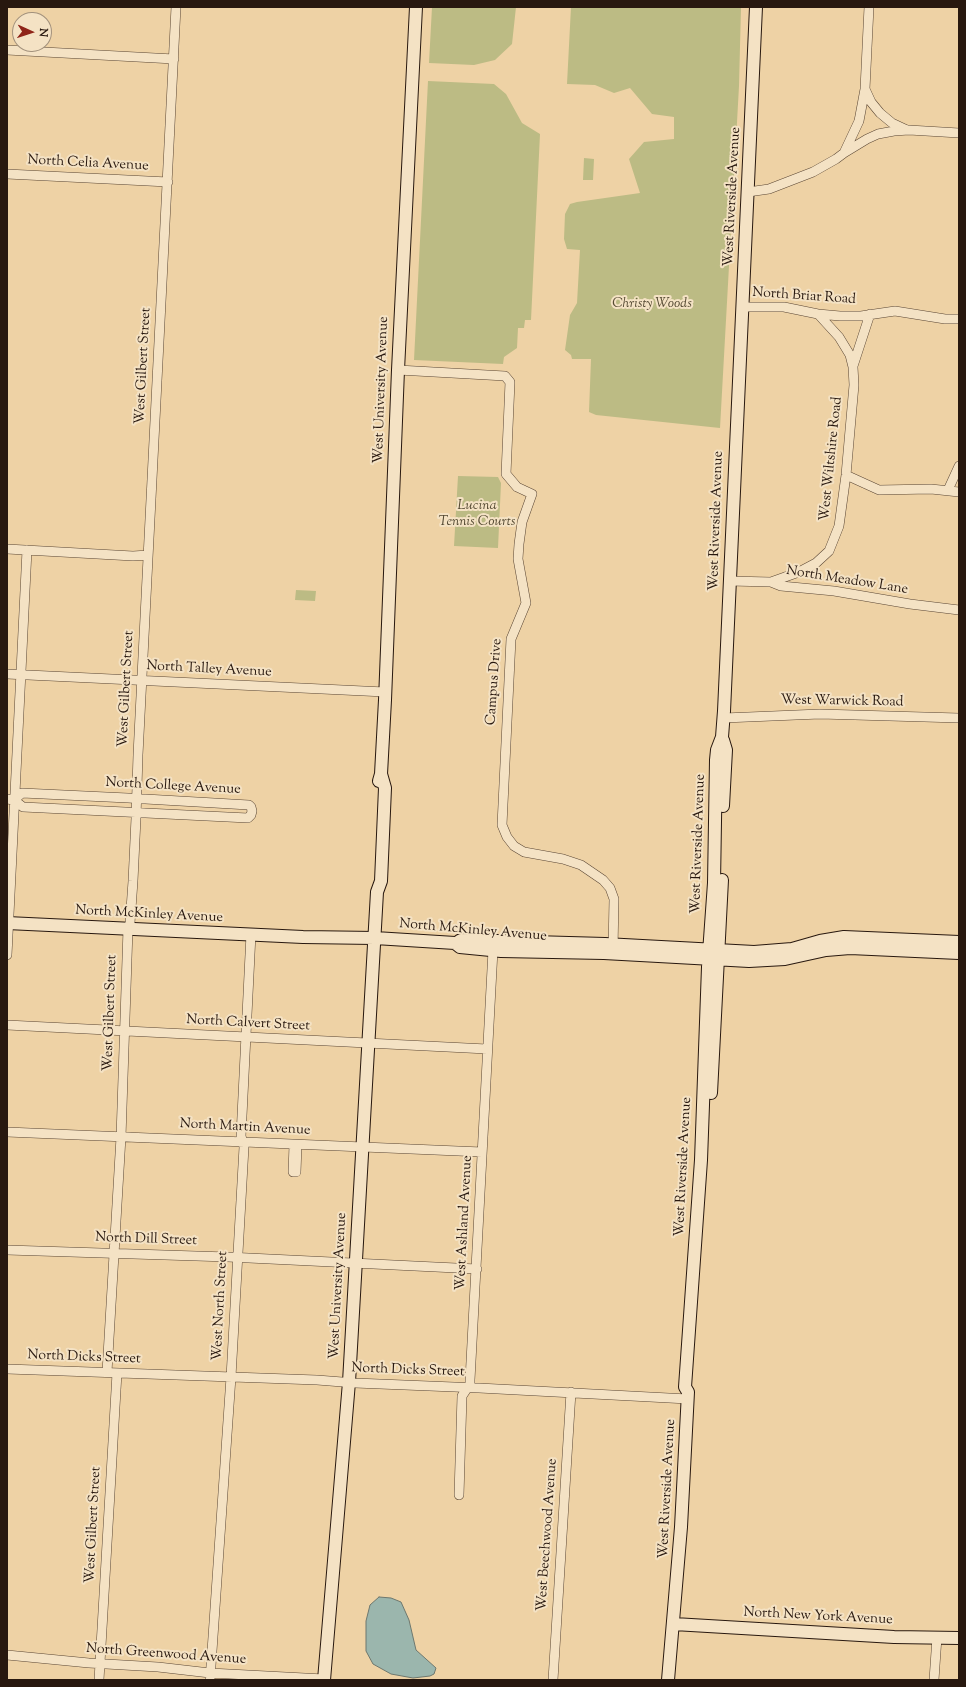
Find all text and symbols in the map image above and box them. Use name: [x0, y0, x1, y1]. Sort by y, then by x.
north arrow: [12, 12, 52, 52]
text: N: [35, 28, 51, 37]
street label: West Riverside Avenue: [721, 127, 745, 267]
street label: North Celia Avenue: [27, 152, 149, 176]
street label: North Briar Road: [752, 285, 856, 309]
park label: Christy Woods: [612, 297, 692, 313]
street label: West Gilbert Street: [133, 307, 155, 425]
street label: West University Avenue: [371, 316, 393, 464]
street label: West Wiltshire Road: [817, 396, 847, 522]
street label: West Riverside Avenue: [706, 451, 728, 591]
park label: Lucina Tennis Courts: [439, 499, 515, 532]
street label: North Meadow Lane: [785, 563, 909, 599]
street label: West Gilbert Street: [116, 630, 138, 748]
street label: Campus Drive: [484, 638, 506, 726]
street label: North Talley Avenue: [146, 658, 272, 682]
street label: West Warwick Road: [780, 693, 904, 711]
street label: West Riverside Avenue: [688, 774, 710, 914]
street label: North College Avenue: [105, 775, 241, 799]
street label: North McKinley Avenue: [75, 903, 223, 927]
street label: North McKinley Avenue: [399, 916, 547, 946]
street label: West Gilbert Street: [101, 954, 121, 1072]
street label: North Calvert Street: [186, 1012, 310, 1036]
street label: West Riverside Avenue: [672, 1097, 696, 1237]
street label: North Martin Avenue: [179, 1116, 311, 1140]
street label: West Ashland Avenue: [453, 1155, 477, 1291]
street label: West University Avenue: [327, 1212, 351, 1360]
street label: North Dill Street: [95, 1230, 197, 1250]
street label: West North Street: [210, 1251, 232, 1361]
street label: North Dicks Street: [27, 1348, 141, 1368]
street label: North Dicks Street: [351, 1361, 465, 1381]
street label: West Riverside Avenue: [656, 1419, 680, 1559]
street label: West Beechwood Avenue: [534, 1458, 562, 1612]
street label: West Gilbert Street: [83, 1466, 105, 1584]
street label: North New York Avenue: [743, 1605, 893, 1629]
street label: North Greenwood Avenue: [85, 1641, 247, 1669]

